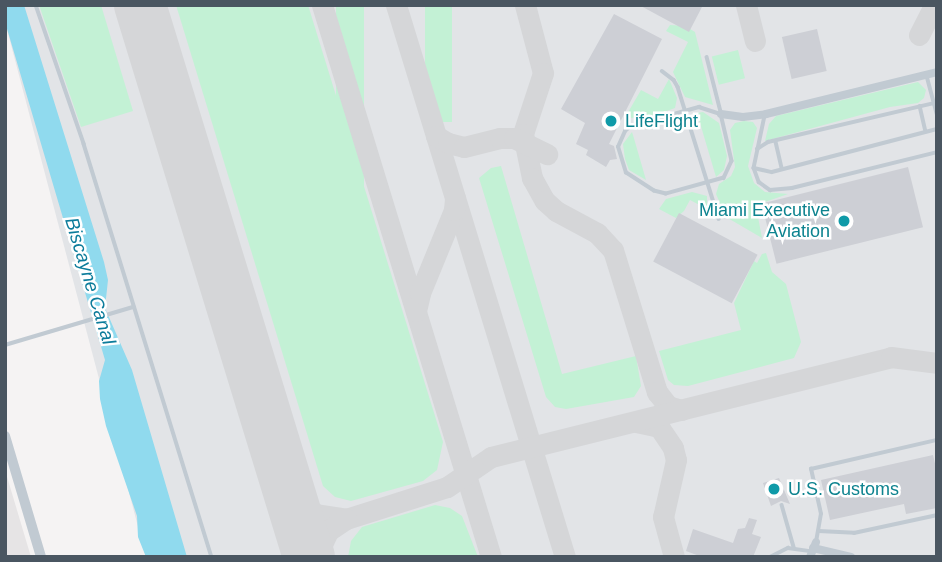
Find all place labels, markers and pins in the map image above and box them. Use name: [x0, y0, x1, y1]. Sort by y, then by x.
place label: LifeFlight: [625, 110, 698, 132]
marker: LifeFlight: [603, 113, 619, 129]
place label: Miami Executive Aviation: [699, 200, 830, 242]
marker: Miami Executive Aviation: [836, 213, 852, 229]
place label: U.S. Customs: [788, 478, 899, 500]
marker: U.S. Customs: [766, 481, 782, 497]

